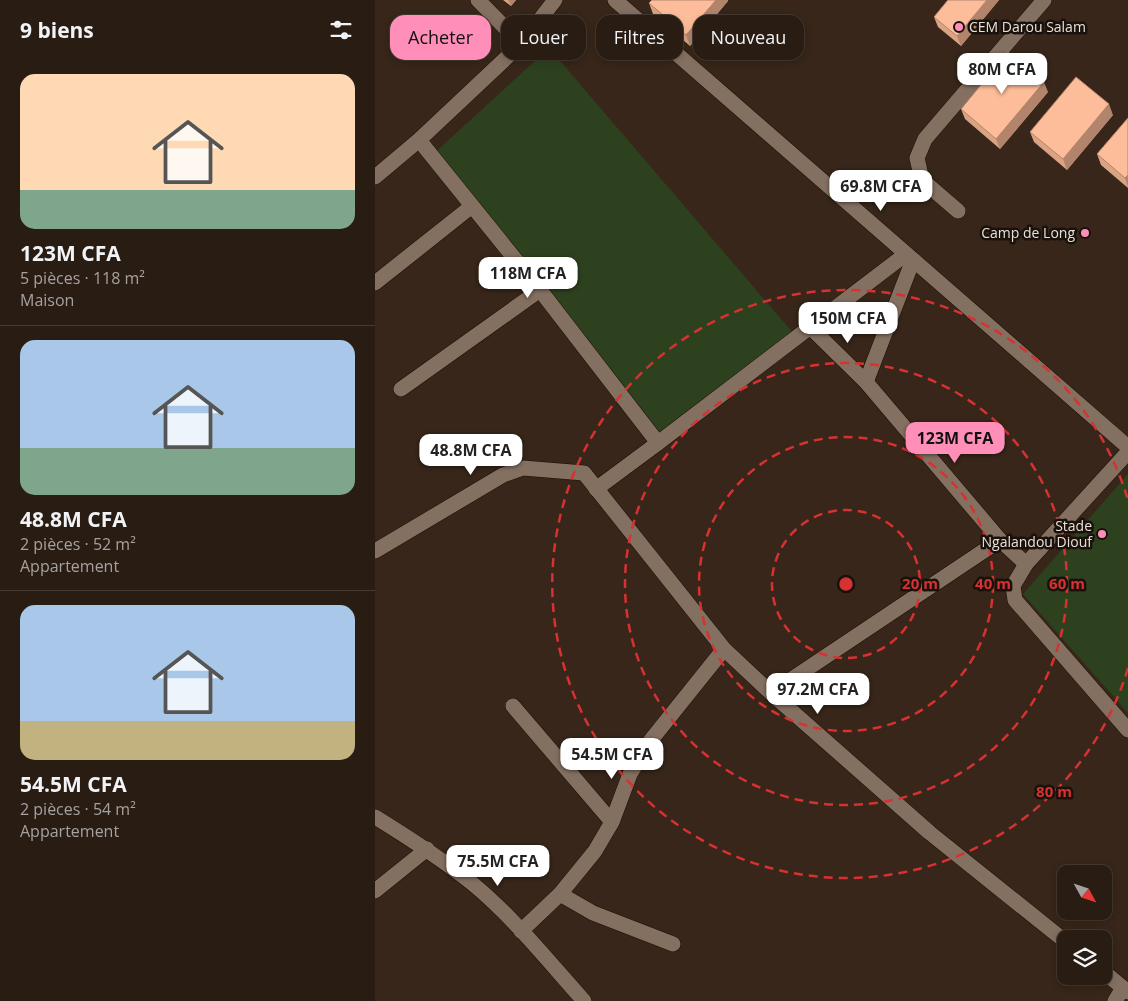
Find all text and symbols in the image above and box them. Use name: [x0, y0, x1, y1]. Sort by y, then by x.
chip: Acheter: [390, 15, 491, 60]
chip: Louer: [501, 15, 586, 60]
chip: Filtres: [596, 15, 683, 60]
chip: Nouveau: [693, 15, 804, 60]
text: 9 biens: [20, 16, 94, 44]
icon: filters: [327, 16, 355, 44]
place label: CEM Darou Salam: [969, 17, 1086, 36]
marker: CEM Darou Salam: [953, 21, 965, 33]
pin: 80M CFA: [956, 52, 1048, 95]
text: 80M CFA: [968, 58, 1036, 80]
icon: home: [143, 107, 233, 197]
pin: 69.8M CFA: [824, 170, 938, 212]
text: 69.8M CFA: [840, 175, 922, 197]
place label: Camp de Long: [981, 223, 1075, 242]
marker: Camp de Long: [1079, 227, 1091, 239]
text: 123M CFA: [20, 239, 121, 267]
pin: 118M CFA: [476, 256, 580, 299]
text: 118M CFA: [490, 262, 566, 284]
text: 5 pièces · 118 m²: [20, 267, 145, 289]
text: Maison: [20, 289, 74, 311]
pin: 150M CFA: [796, 302, 900, 344]
text: 150M CFA: [810, 307, 886, 329]
icon: home: [143, 372, 233, 462]
pin: 123M CFA: [903, 422, 1007, 464]
text: 123M CFA: [917, 427, 993, 449]
pin: 48.8M CFA: [414, 434, 528, 476]
text: 48.8M CFA: [430, 439, 512, 461]
text: 48.8M CFA: [20, 505, 127, 533]
place label: Stade Ngalandou Diouf: [982, 516, 1093, 551]
marker: Stade Ngalandou Diouf: [1096, 528, 1108, 540]
text: 2 pièces · 52 m²: [20, 533, 136, 555]
text: Appartement: [20, 555, 119, 577]
text: 20 m: [902, 573, 938, 593]
text: 40 m: [975, 573, 1011, 593]
text: 60 m: [1049, 573, 1085, 593]
centre of rings: [837, 575, 855, 593]
icon: home: [143, 637, 233, 727]
pin: 97.2M CFA: [761, 672, 875, 715]
text: 97.2M CFA: [777, 678, 859, 700]
pin: 54.5M CFA: [555, 738, 669, 780]
text: 54.5M CFA: [571, 743, 653, 765]
text: 54.5M CFA: [20, 770, 127, 798]
text: 80 m: [1036, 781, 1072, 801]
text: 2 pièces · 54 m²: [20, 798, 136, 820]
text: Appartement: [20, 820, 119, 842]
pin: 75.5M CFA: [441, 844, 555, 887]
text: 75.5M CFA: [457, 850, 539, 872]
north arrow: [1057, 865, 1113, 920]
map controls: [1057, 865, 1112, 985]
button: layers: [1057, 930, 1112, 985]

